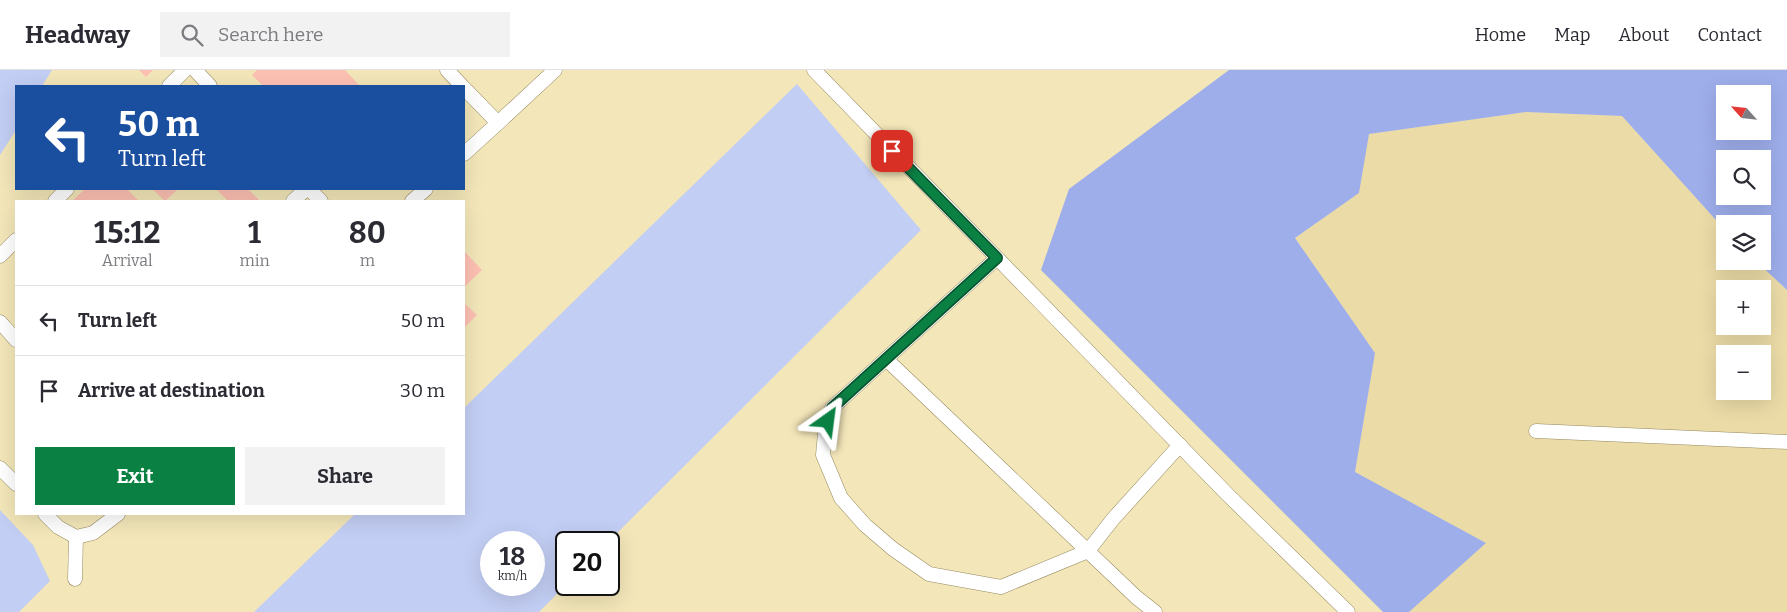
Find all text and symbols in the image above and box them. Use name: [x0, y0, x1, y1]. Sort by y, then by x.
search box: [160, 12, 510, 57]
text: Headway: [25, 21, 130, 49]
icon: search: [178, 21, 206, 49]
text: Search here: [218, 23, 324, 46]
text: Home: [1475, 24, 1526, 46]
text: Map: [1554, 24, 1590, 46]
text: About: [1618, 24, 1669, 46]
text: Contact: [1697, 24, 1762, 46]
north arrow: [1716, 85, 1771, 140]
map controls: [1716, 85, 1771, 400]
text: 50 m: [118, 103, 199, 145]
icon: left: [35, 105, 100, 170]
pin: [871, 130, 913, 172]
icon: arrive: [878, 137, 906, 165]
text: Turn left: [118, 145, 206, 172]
button: search: [1716, 150, 1771, 205]
text: 15:12: [94, 215, 160, 251]
text: 1: [248, 215, 261, 251]
text: 80: [349, 215, 386, 251]
button: layers: [1716, 215, 1771, 270]
text: Arrival: [102, 251, 153, 270]
text: min: [239, 251, 270, 270]
text: m: [360, 251, 375, 270]
button: +: [1716, 280, 1771, 335]
icon: left: [35, 307, 63, 335]
text: Turn left: [78, 309, 157, 332]
text: 50 m: [401, 309, 445, 332]
button: −: [1716, 345, 1771, 400]
icon: arrive: [35, 377, 63, 405]
text: Arrive at destination: [78, 379, 265, 402]
text: 30 m: [400, 379, 445, 402]
position arrow: [801, 394, 853, 446]
button: Exit: [35, 447, 235, 505]
button: Share: [245, 447, 445, 505]
speed limit sign: 20: [555, 531, 620, 596]
text: 18: [500, 542, 525, 572]
text: km/h: [498, 569, 527, 583]

